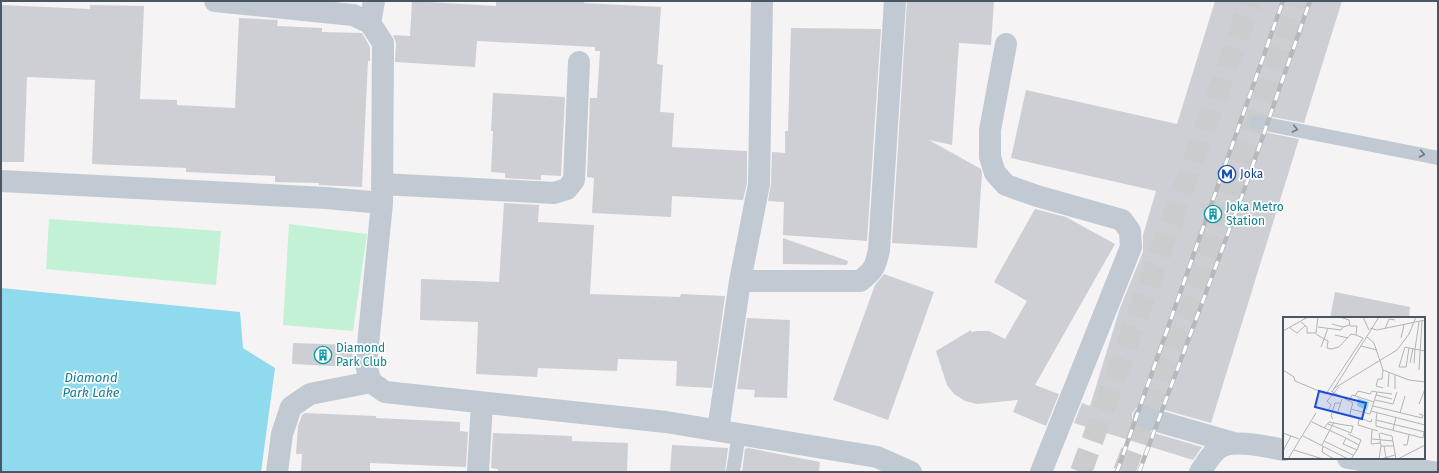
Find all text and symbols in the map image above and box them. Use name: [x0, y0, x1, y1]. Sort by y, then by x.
one-way arrow: [1291, 124, 1298, 132]
one-way arrow: [1419, 150, 1425, 158]
metro station icon: Joka: [1217, 164, 1237, 184]
place label: Joka: [1240, 167, 1263, 181]
place label: Joka Metro Station: [1226, 200, 1284, 228]
building icon: Joka Metro Station: [1203, 204, 1223, 224]
inset map: [1283, 317, 1425, 459]
place label: Diamond Park Club: [336, 341, 387, 369]
building icon: Diamond Park Club: [313, 345, 333, 365]
water label: Diamond Park Lake: [62, 370, 120, 400]

